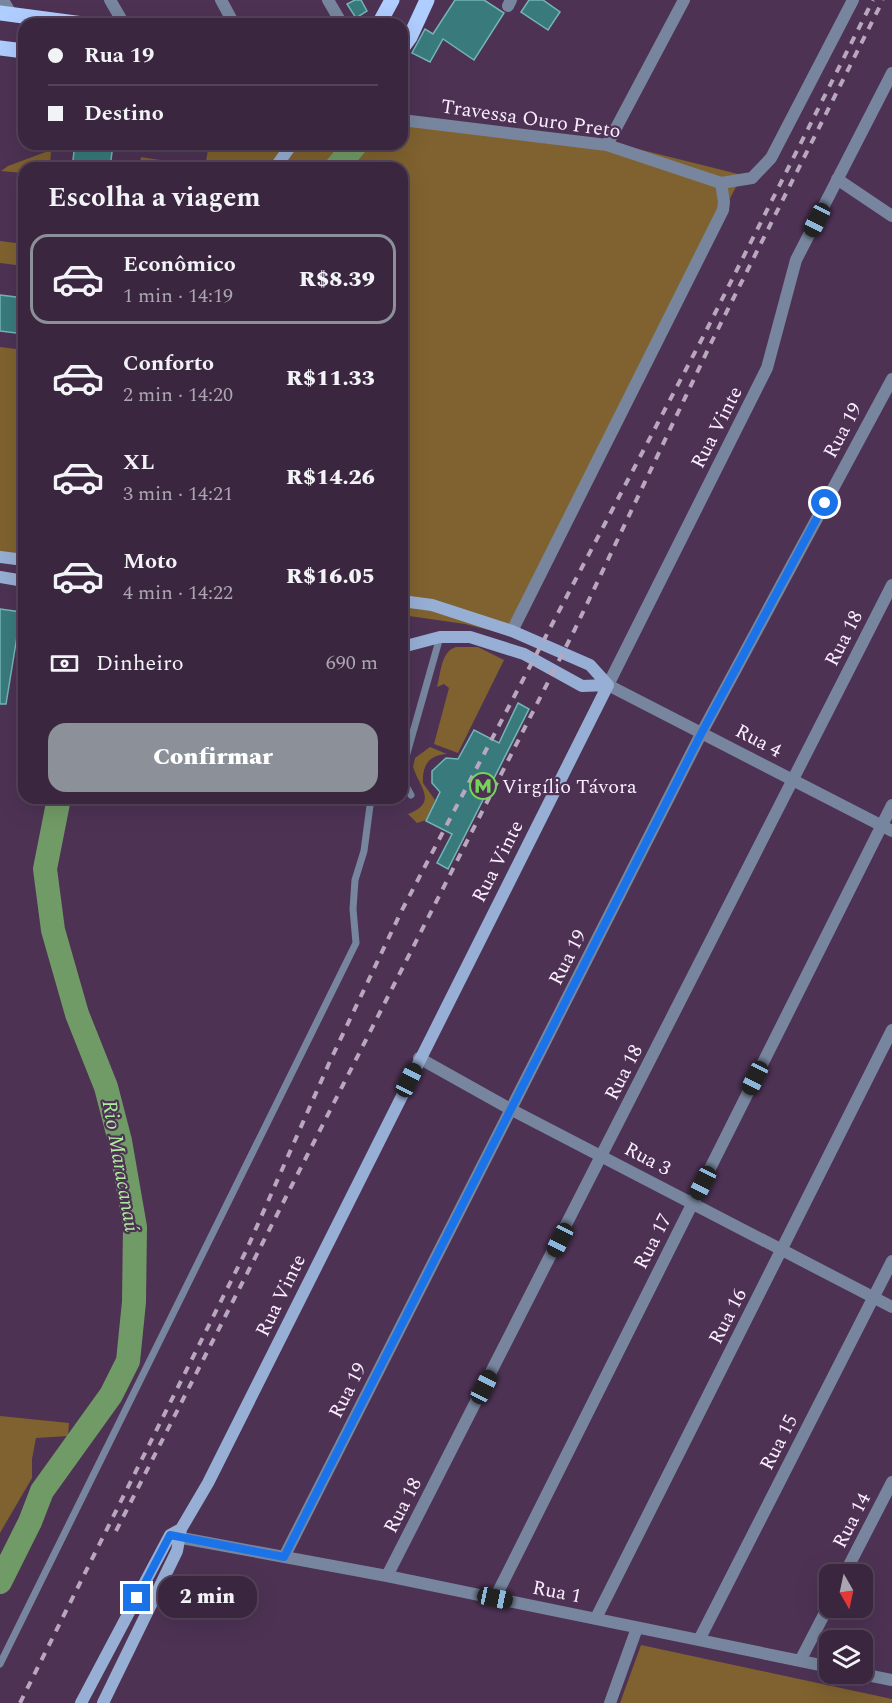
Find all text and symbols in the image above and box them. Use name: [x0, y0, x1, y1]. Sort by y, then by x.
text: Rua 19: [84, 39, 154, 72]
street label: Travessa Ouro Preto: [439, 92, 623, 146]
text: Destino: [84, 97, 164, 130]
text: Escolha a viagem: [48, 177, 261, 219]
car: [801, 200, 833, 240]
text: Econômico: [123, 248, 236, 281]
icon: car: [51, 252, 105, 306]
text: R$8.39: [299, 263, 375, 296]
text: 1 min · 14:19: [123, 281, 233, 311]
text: Conforto: [123, 347, 214, 380]
icon: car: [51, 351, 105, 405]
text: R$11.33: [286, 362, 375, 395]
text: 2 min · 14:20: [123, 380, 233, 410]
street label: Rua Vinte: [683, 381, 750, 474]
street label: Rua 19: [816, 397, 870, 464]
text: XL: [123, 446, 154, 479]
icon: car: [51, 450, 105, 504]
text: R$14.26: [286, 461, 375, 494]
text: 3 min · 14:21: [123, 479, 233, 509]
route start: [811, 489, 838, 516]
text: Moto: [123, 545, 177, 578]
icon: car: [51, 549, 105, 603]
text: R$16.05: [286, 560, 375, 593]
text: 4 min · 14:22: [123, 578, 233, 608]
street label: Rua 18: [817, 605, 871, 672]
icon: cash: [48, 647, 81, 680]
text: Dinheiro: [96, 647, 184, 680]
text: 690 m: [326, 648, 378, 678]
street label: Rua 4: [730, 716, 787, 766]
button: Confirmar: [48, 723, 378, 792]
metro station icon: Virgílio Távora: [468, 771, 498, 801]
place label: Virgílio Távora: [502, 772, 637, 802]
street label: Rua Vinte: [464, 815, 531, 908]
street label: Rua 19: [541, 924, 595, 991]
street label: Rua 18: [597, 1039, 651, 1106]
car: [739, 1058, 771, 1098]
car: [393, 1060, 425, 1100]
water label: Rio Maracanaú: [93, 1098, 147, 1235]
street label: Rua 3: [619, 1134, 676, 1184]
car: [687, 1163, 719, 1203]
street label: Rua 17: [626, 1208, 680, 1275]
car: [544, 1220, 576, 1260]
street label: Rua Vinte: [248, 1249, 314, 1342]
street label: Rua 16: [701, 1283, 755, 1350]
street label: Rua 19: [321, 1357, 375, 1424]
car: [468, 1367, 500, 1407]
street label: Rua 15: [752, 1409, 806, 1476]
street label: Rua 18: [376, 1472, 430, 1539]
street label: Rua 14: [825, 1487, 879, 1554]
north arrow: [819, 1564, 873, 1618]
map controls: [819, 1564, 873, 1684]
street label: Rua 1: [530, 1573, 584, 1611]
callout: 2 min: [158, 1577, 257, 1619]
text: 2 min: [180, 1582, 235, 1612]
route end: [123, 1584, 150, 1611]
car: [476, 1585, 514, 1611]
button: layers: [819, 1630, 873, 1684]

